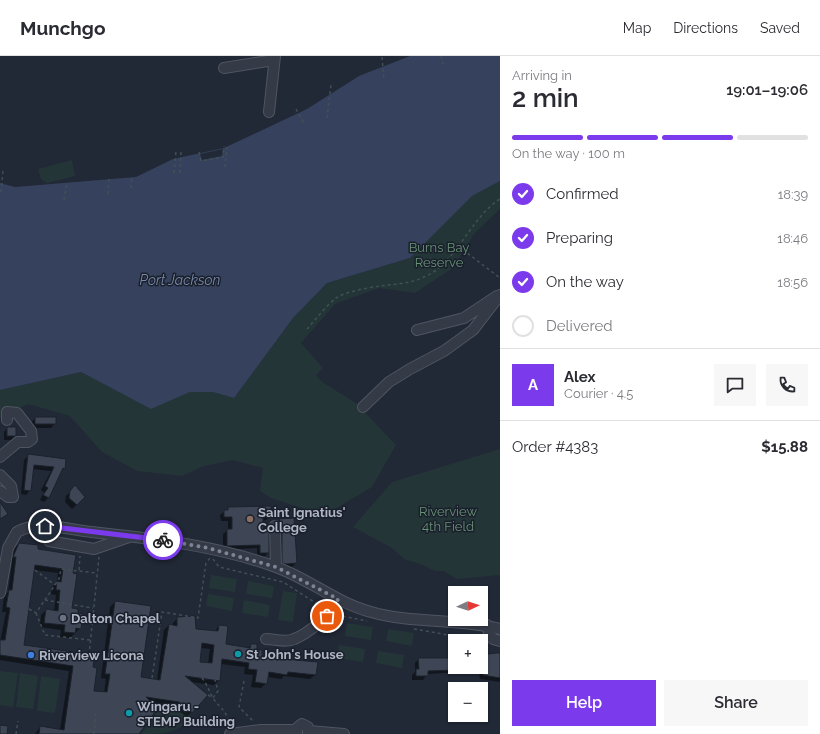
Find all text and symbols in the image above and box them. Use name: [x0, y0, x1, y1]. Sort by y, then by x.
text: Munchgo: [20, 17, 105, 39]
text: Map: [623, 20, 651, 36]
text: Directions: [673, 20, 738, 36]
text: Saved: [760, 20, 800, 36]
text: Arriving in: [512, 68, 572, 83]
text: 19:01–19:06: [726, 81, 808, 99]
text: 2 min: [512, 83, 579, 113]
text: On the way · 100 m: [512, 146, 625, 161]
icon: check: [512, 183, 534, 205]
text: Confirmed: [546, 185, 619, 203]
text: 18:39: [778, 187, 808, 202]
icon: check: [512, 227, 534, 249]
text: Preparing: [546, 229, 613, 247]
text: 18:46: [777, 231, 808, 246]
park label: Burns Bay Reserve: [409, 240, 469, 270]
icon: check: [512, 271, 534, 293]
water label: Port Jackson: [140, 272, 221, 288]
text: On the way: [546, 273, 624, 291]
text: 18:56: [777, 275, 808, 290]
text: Delivered: [546, 317, 613, 335]
button: chat: [714, 364, 756, 406]
button: phone: [766, 364, 808, 406]
text: Alex: [564, 368, 595, 386]
text: A: [528, 376, 538, 394]
text: Courier · 4.5: [564, 386, 633, 401]
text: Order #4383: [512, 438, 598, 456]
text: $15.88: [761, 438, 808, 456]
park label: Riverview 4th Field: [419, 504, 477, 534]
place label: Saint Ignatius' College: [258, 505, 346, 535]
pin: [28, 509, 62, 543]
marker: Saint Ignatius' College: [245, 514, 255, 524]
icon: home: [34, 515, 56, 537]
courier: [143, 520, 183, 560]
icon: bike: [152, 529, 174, 551]
north arrow: [448, 586, 488, 626]
map controls: [448, 586, 488, 722]
pin: [310, 599, 344, 633]
icon: bag: [316, 605, 338, 627]
place label: Dalton Chapel: [71, 611, 161, 626]
marker: Dalton Chapel: [58, 613, 68, 623]
button: +: [448, 634, 488, 674]
place label: St John's House: [246, 647, 344, 662]
place label: Riverview Licona: [39, 648, 144, 663]
marker: St John's House: [233, 649, 243, 659]
marker: Riverview Licona: [26, 650, 36, 660]
button: Help: [512, 680, 656, 726]
button: Share: [664, 680, 808, 726]
button: −: [448, 682, 488, 722]
place label: Wingaru - STEMP Building: [137, 699, 235, 729]
marker: Wingaru - STEMP Building: [124, 708, 134, 718]

